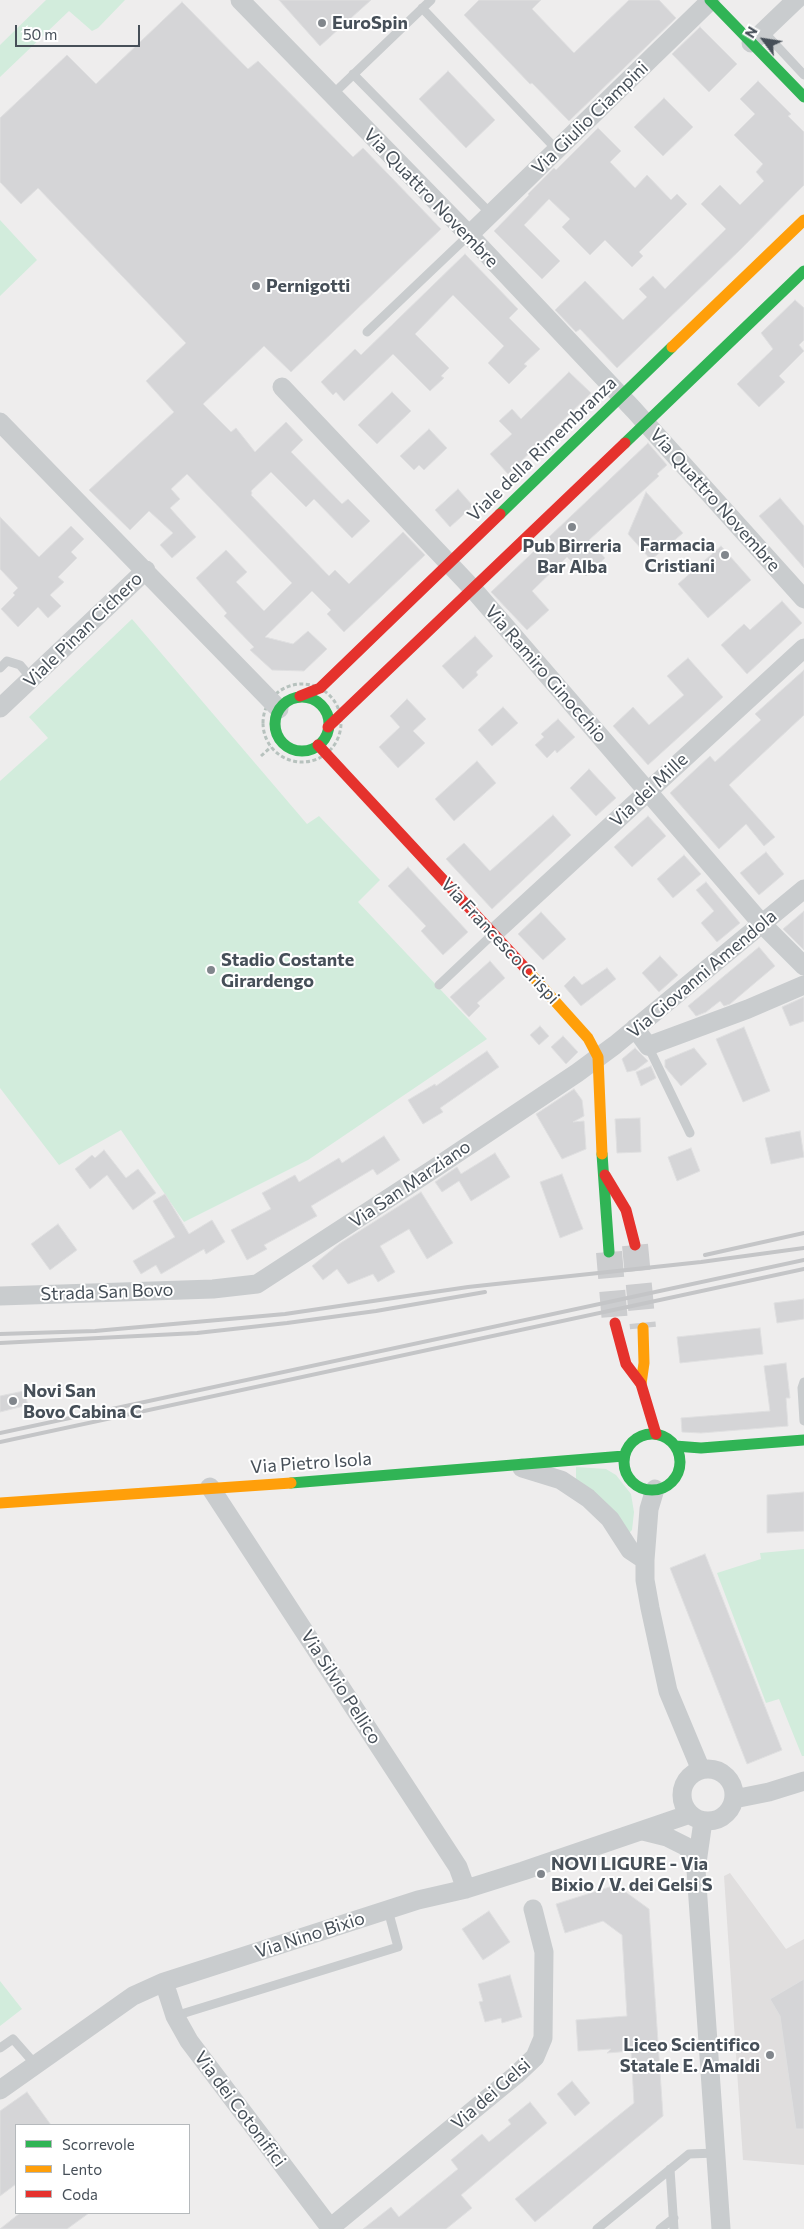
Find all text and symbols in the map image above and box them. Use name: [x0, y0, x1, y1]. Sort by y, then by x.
place label: EuroSpin: [332, 12, 408, 34]
scale bar: [18, 15, 142, 47]
north arrow: [739, 15, 789, 65]
marker: EuroSpin: [316, 17, 328, 29]
text: N: [741, 23, 761, 41]
text: 50 m: [23, 25, 57, 43]
street label: Via Giulio Ciampini: [527, 57, 653, 179]
street label: Via Quattro Novembre: [359, 124, 503, 272]
place label: Pernigotti: [266, 275, 350, 297]
marker: Pernigotti: [250, 280, 262, 292]
street label: Viale della Rimembranza: [463, 372, 621, 526]
street label: Via Quattro Novembre: [645, 424, 785, 576]
marker: Pub Birreria Bar Alba: [566, 521, 578, 533]
place label: Farmacia Cristiani: [640, 534, 715, 576]
place label: Pub Birreria Bar Alba: [523, 535, 621, 578]
marker: Farmacia Cristiani: [719, 549, 731, 561]
street label: Viale Pinan Cichero: [19, 568, 147, 692]
street label: Via Ramiro Ginocchio: [480, 601, 612, 747]
street label: Via dei Mille: [606, 749, 692, 831]
street label: Via Francesco Crispi: [436, 874, 564, 1008]
street label: Via Giovanni Amendola: [623, 905, 781, 1043]
place label: Stadio Costante Girardengo: [221, 949, 354, 992]
marker: Stadio Costante Girardengo: [205, 964, 217, 976]
street label: Via San Marziano: [345, 1136, 475, 1232]
street label: Strada San Bovo: [40, 1279, 174, 1305]
place label: Novi San Bovo Cabina C: [23, 1380, 142, 1422]
marker: Novi San Bovo Cabina C: [7, 1395, 19, 1407]
street label: Via Pietro Isola: [250, 1448, 372, 1478]
street label: Via Silvio Pellico: [296, 1626, 386, 1748]
place label: NOVI LIGURE - Via Bixio / V. dei Gelsi S: [551, 1853, 712, 1896]
marker: NOVI LIGURE - Via Bixio / V. dei Gelsi S: [535, 1868, 547, 1880]
street label: Via Nino Bixio: [253, 1907, 367, 1963]
place label: Liceo Scientifico Statale E. Amaldi: [620, 2034, 760, 2076]
street label: Via dei Cotonifici: [190, 2047, 290, 2171]
marker: Liceo Scientifico Statale E. Amaldi: [764, 2049, 776, 2061]
street label: Via dei Gelsi: [447, 2054, 535, 2134]
legend: [15, 2124, 190, 2214]
text: Scorrevole: [62, 2135, 135, 2153]
text: Lento: [62, 2160, 102, 2178]
text: Coda: [62, 2185, 98, 2203]

